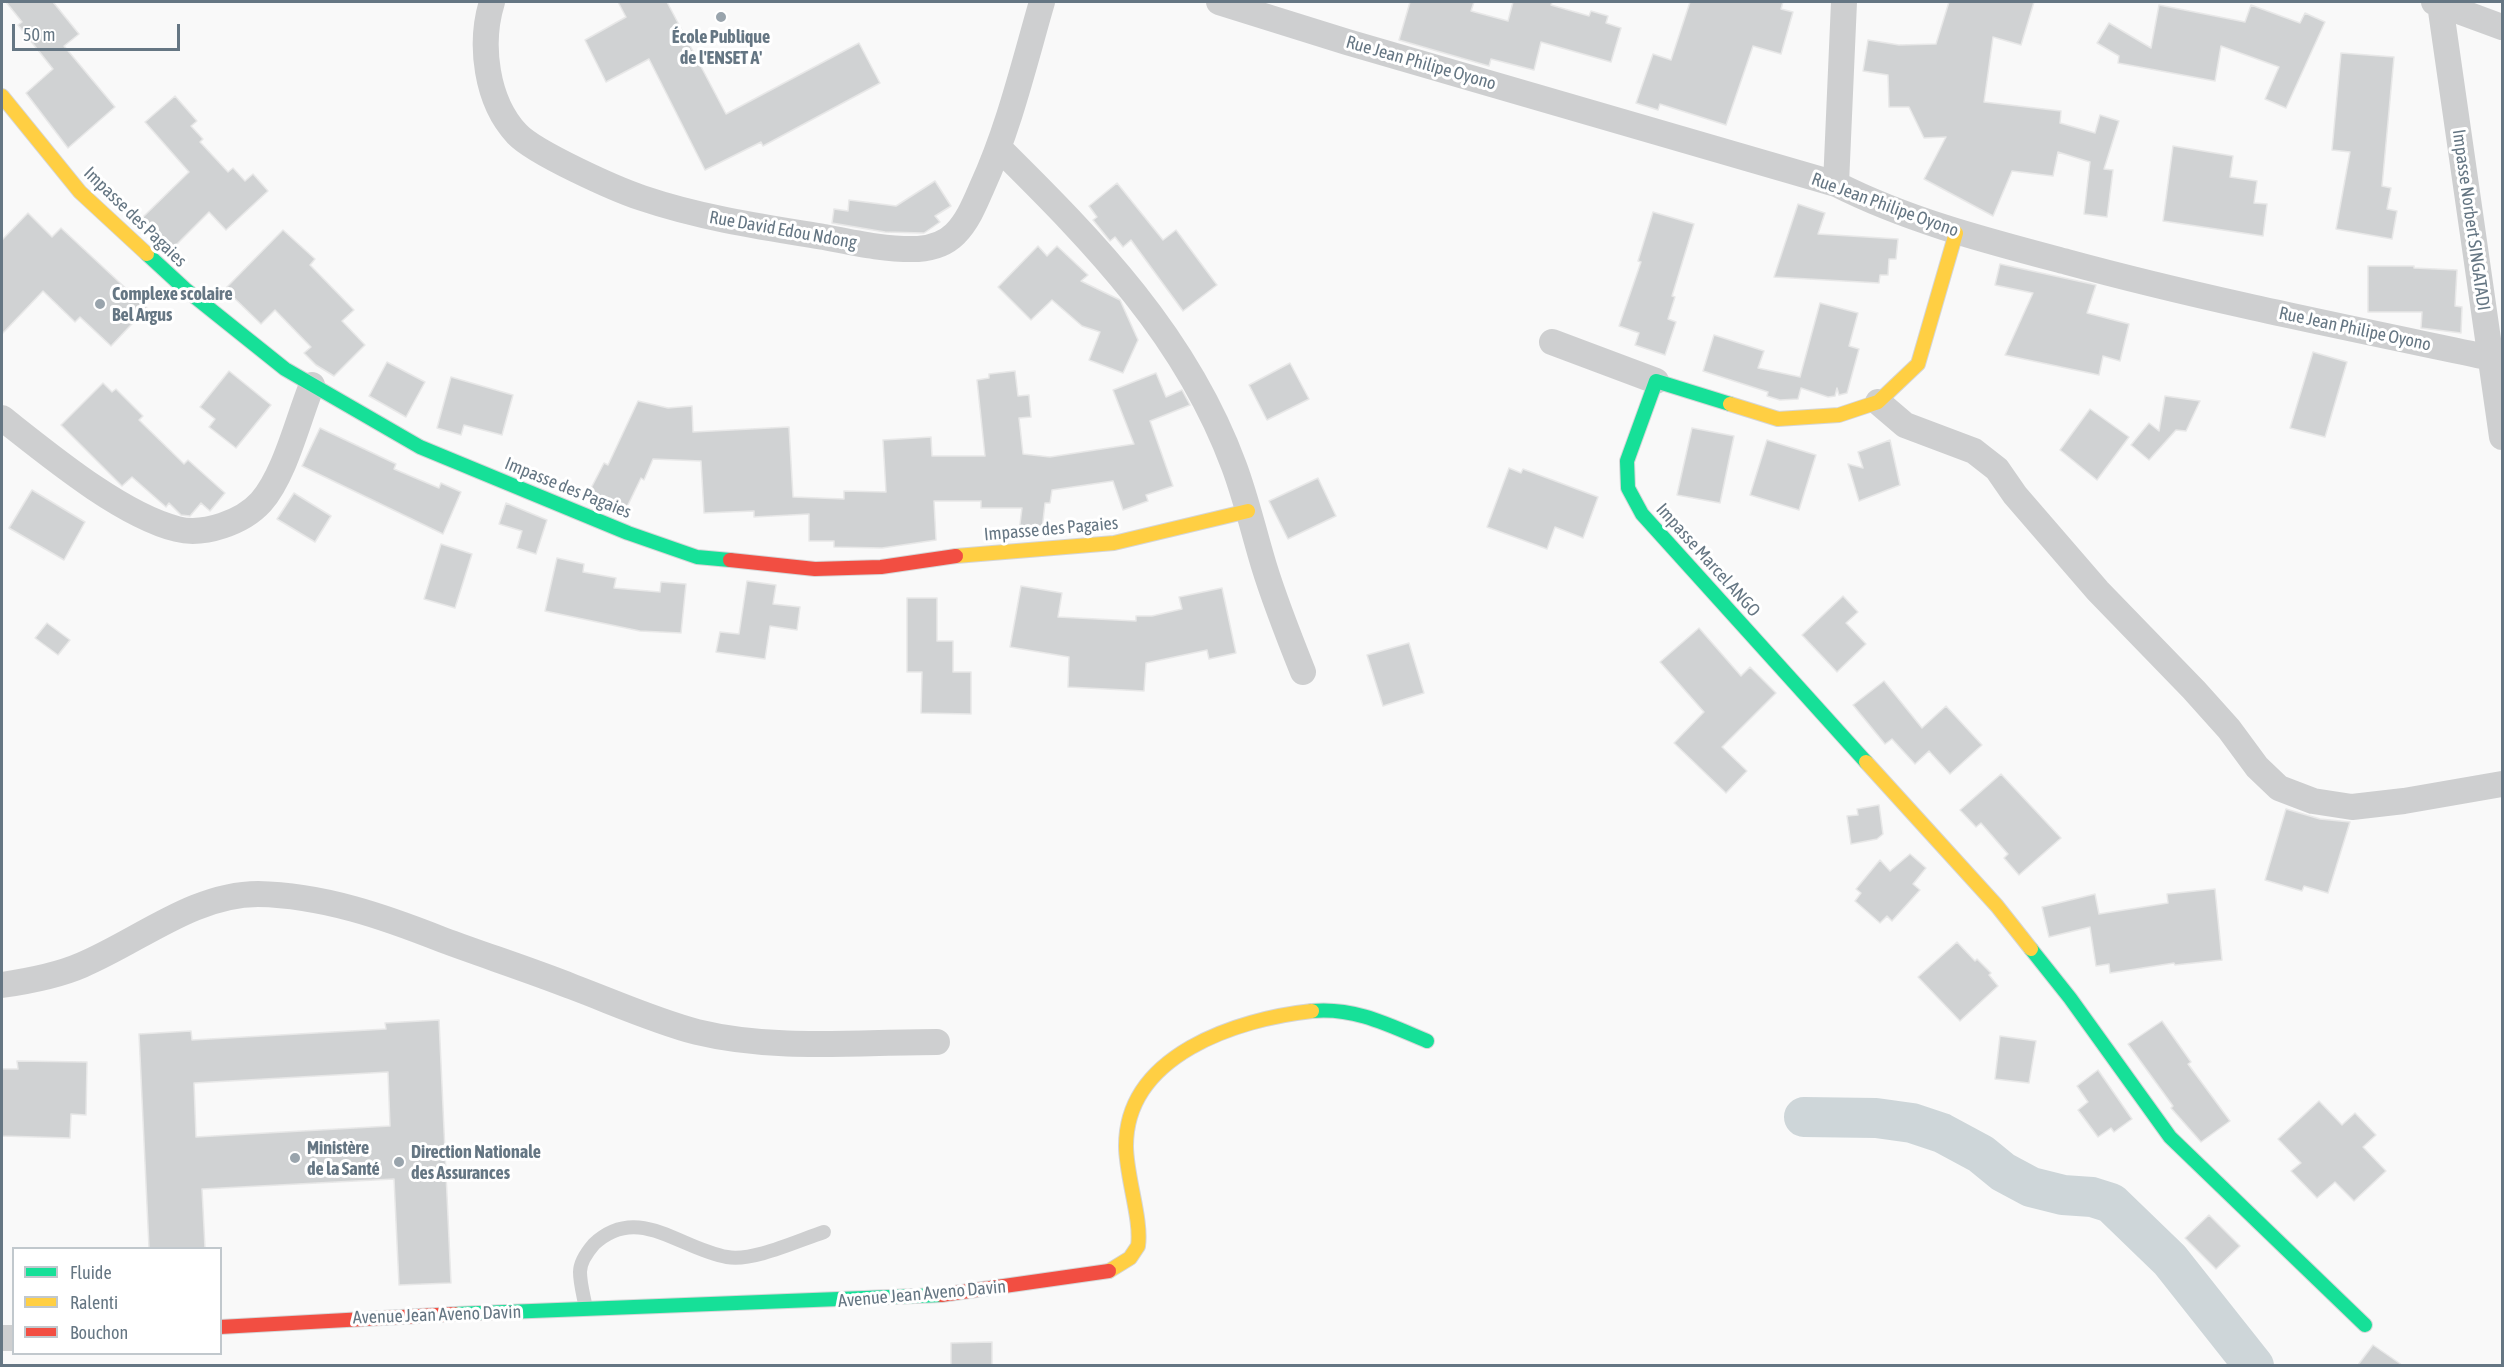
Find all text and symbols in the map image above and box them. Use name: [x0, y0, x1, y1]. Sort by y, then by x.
marker: École Publique de l'ENSET A': [714, 10, 728, 24]
scale bar: [15, 12, 183, 50]
text: 50 m: [23, 24, 55, 45]
place label: École Publique de l'ENSET A': [672, 26, 770, 68]
street label: Rue Jean Philipe Oyono: [1344, 31, 1498, 95]
street label: Impasse Norbert SINGATADI: [2448, 128, 2494, 312]
street label: Impasse des Pagaies: [79, 162, 191, 272]
street label: Rue Jean Philipe Oyono: [1808, 168, 1962, 242]
street label: Rue David Edou Ndong: [708, 206, 858, 254]
place label: Complexe scolaire Bel Argus: [112, 283, 233, 326]
marker: Complexe scolaire Bel Argus: [93, 297, 107, 311]
street label: Rue Jean Philipe Oyono: [2277, 302, 2433, 356]
street label: Impasse des Pagaies: [502, 453, 634, 523]
street label: Impasse Marcel ANGO: [1651, 499, 1765, 621]
street label: Impasse des Pagaies: [983, 512, 1119, 546]
place label: Ministère de la Santé: [307, 1137, 380, 1180]
place label: Direction Nationale des Assurances: [411, 1141, 541, 1184]
marker: Ministère de la Santé: [288, 1151, 302, 1165]
marker: Direction Nationale des Assurances: [392, 1155, 406, 1169]
legend: [12, 1247, 222, 1355]
text: Fluide: [70, 1262, 112, 1283]
street label: Avenue Jean Aveno Davin: [837, 1276, 1007, 1312]
text: Ralenti: [70, 1292, 118, 1313]
street label: Avenue Jean Aveno Davin: [352, 1301, 522, 1329]
text: Bouchon: [70, 1322, 128, 1343]

